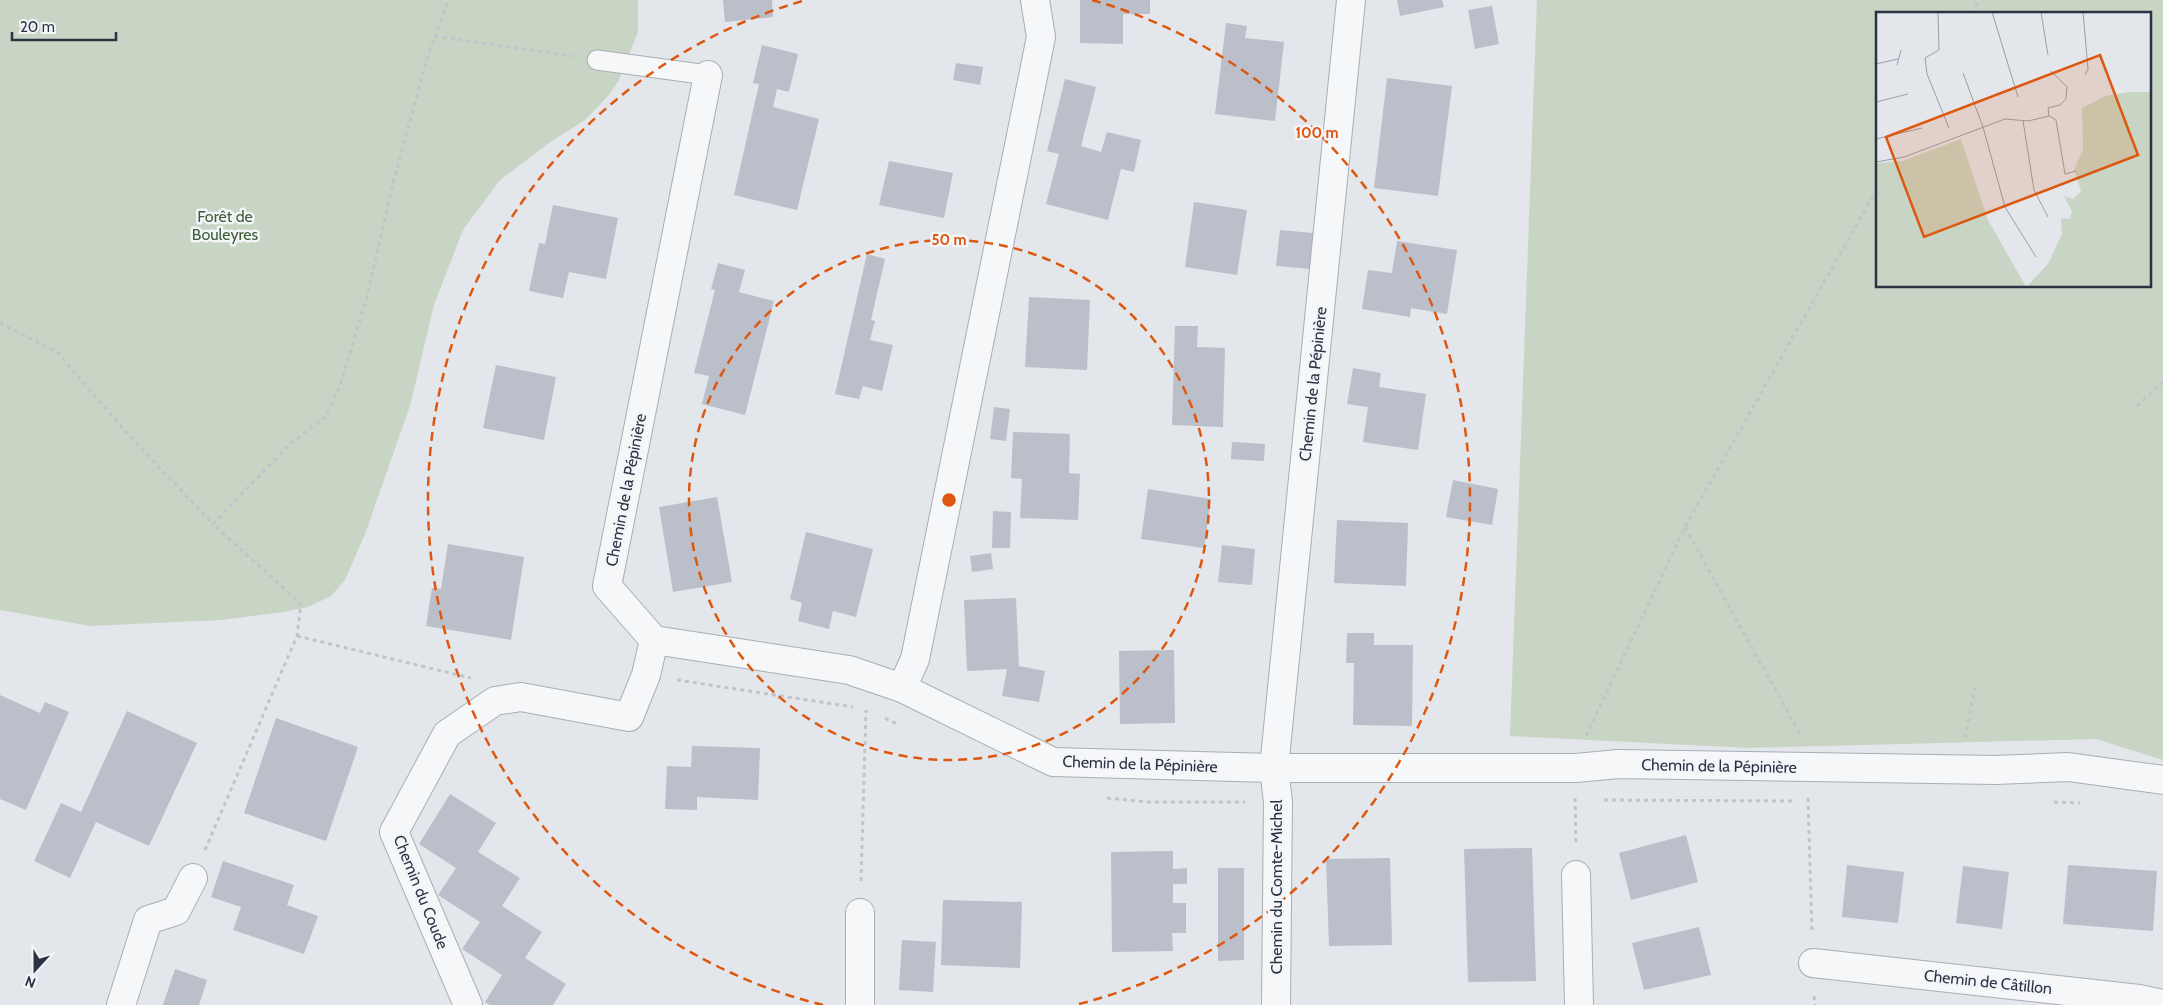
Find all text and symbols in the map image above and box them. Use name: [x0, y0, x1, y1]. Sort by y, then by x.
scale bar: [12, 10, 116, 42]
inset map: [1876, 12, 2150, 288]
text: 20 m: [20, 18, 55, 36]
text: 100 m: [1295, 124, 1339, 142]
park label: Forêt de Bouleyres: [192, 207, 259, 244]
text: 50 m: [931, 231, 967, 249]
street label: Chemin de la Pépinière: [1295, 306, 1331, 462]
street label: Chemin de la Pépinière: [602, 412, 650, 568]
centre of rings: [940, 491, 958, 509]
street label: Chemin de la Pépinière: [1062, 752, 1218, 776]
street label: Chemin de la Pépinière: [1641, 755, 1797, 777]
street label: Chemin du Comte-Michel: [1267, 800, 1286, 974]
street label: Chemin du Coude: [389, 832, 453, 952]
north arrow: [10, 945, 60, 995]
street label: Chemin de Câtillon: [1923, 966, 2053, 998]
text: N: [22, 972, 38, 992]

